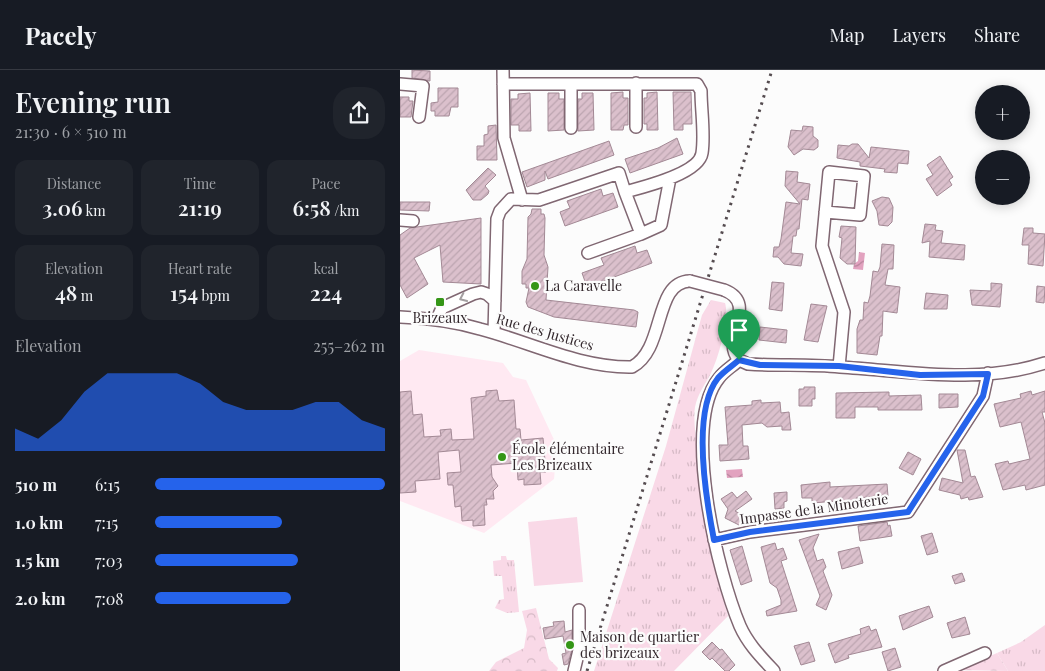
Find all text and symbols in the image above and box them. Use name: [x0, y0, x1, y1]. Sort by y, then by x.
text: Pacely: [25, 19, 96, 51]
text: Map: [829, 23, 864, 47]
text: Layers: [892, 23, 946, 47]
text: Share: [974, 23, 1020, 47]
text: Evening run: [15, 83, 171, 120]
map controls: [975, 85, 1030, 205]
button: +: [975, 85, 1030, 140]
button: share: [333, 87, 385, 139]
text: 21:30 · 6 × 510 m: [15, 121, 127, 142]
button: −: [975, 150, 1030, 205]
text: Distance: [47, 174, 101, 193]
text: Time: [184, 174, 216, 193]
text: Pace: [312, 174, 340, 193]
text: 3.06: [42, 193, 83, 221]
text: 21:19: [178, 193, 222, 221]
text: 6:58: [292, 193, 331, 221]
text: km: [83, 201, 106, 220]
text: /km: [331, 201, 360, 220]
text: Elevation: [45, 259, 103, 278]
text: Heart rate: [168, 259, 232, 278]
text: kcal: [313, 259, 339, 278]
place label: La Caravelle: [545, 276, 622, 295]
text: 48: [55, 278, 77, 306]
text: 154: [170, 278, 198, 306]
text: 224: [310, 278, 342, 306]
marker: La Caravelle: [529, 280, 541, 292]
text: m: [77, 286, 93, 305]
text: bpm: [198, 286, 230, 305]
one-way arrow: [459, 292, 468, 302]
marker: Brizeaux: [434, 296, 446, 308]
place label: Brizeaux: [412, 308, 468, 327]
street label: Rue des Justices: [494, 309, 596, 355]
pin: [718, 309, 760, 360]
icon: arrive: [725, 316, 753, 344]
text: Elevation: [15, 335, 82, 356]
text: 255–262 m: [313, 335, 385, 356]
place label: École élémentaire Les Brizeaux: [512, 439, 624, 474]
marker: École élémentaire Les Brizeaux: [496, 451, 508, 463]
text: 510 m: [15, 474, 57, 495]
text: 6:15: [95, 474, 120, 495]
street label: Impasse de la Minoterie: [738, 489, 889, 528]
text: 1.0 km: [15, 512, 63, 533]
text: 7:15: [95, 512, 118, 533]
text: 1.5 km: [15, 550, 60, 571]
text: 7:03: [95, 550, 123, 571]
text: 2.0 km: [15, 588, 65, 609]
text: 7:08: [95, 588, 124, 609]
place label: Maison de quartier des brizeaux: [580, 627, 700, 662]
marker: Maison de quartier des brizeaux: [564, 639, 576, 651]

